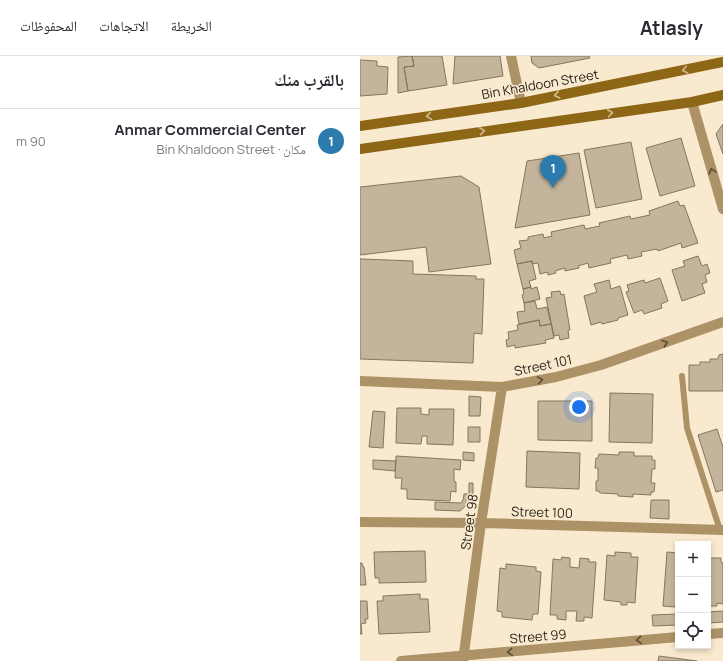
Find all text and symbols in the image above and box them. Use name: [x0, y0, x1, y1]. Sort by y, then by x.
text: Atlasly: [640, 15, 703, 41]
text: المحفوظات: [20, 16, 77, 35]
text: الاتجاهات: [99, 16, 149, 35]
text: الخريطة: [171, 16, 212, 35]
street label: Bin Khaldoon Street: [480, 65, 600, 103]
one-way arrow: [682, 65, 688, 73]
text: بالقرب منك: [274, 68, 344, 91]
one-way arrow: [554, 91, 560, 99]
one-way arrow: [607, 109, 614, 118]
one-way arrow: [426, 111, 432, 120]
text: Anmar Commercial Center: [115, 119, 306, 140]
one-way arrow: [479, 127, 485, 136]
text: 90 m: [16, 132, 46, 150]
text: 1: [328, 132, 334, 150]
text: مكان · Bin Khaldoon Street: [156, 140, 306, 158]
pin: 1: [540, 155, 566, 188]
one-way arrow: [708, 168, 717, 175]
one-way arrow: [661, 339, 668, 347]
street label: Street 101: [512, 350, 574, 380]
one-way arrow: [537, 376, 543, 385]
your location: [569, 397, 589, 417]
street label: Street 98: [456, 493, 482, 551]
street label: Street 100: [511, 502, 573, 522]
map controls: [675, 541, 711, 649]
button: +: [675, 541, 711, 577]
button: −: [675, 577, 711, 613]
button: locate: [675, 613, 711, 649]
street label: Street 99: [509, 625, 567, 647]
one-way arrow: [636, 635, 642, 644]
one-way arrow: [507, 647, 513, 656]

